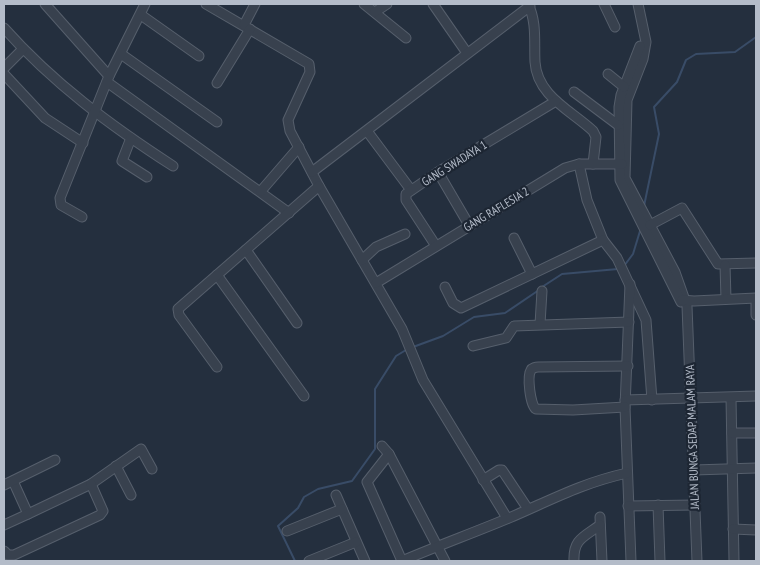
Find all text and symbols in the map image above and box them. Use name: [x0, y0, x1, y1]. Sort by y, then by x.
street label: GANG SWADAYA 1: [419, 137, 489, 189]
street label: GANG RAFLESIA 2: [460, 184, 532, 234]
street label: JALAN BUNGA SEDAP MALAM RAYA: [682, 364, 702, 511]

